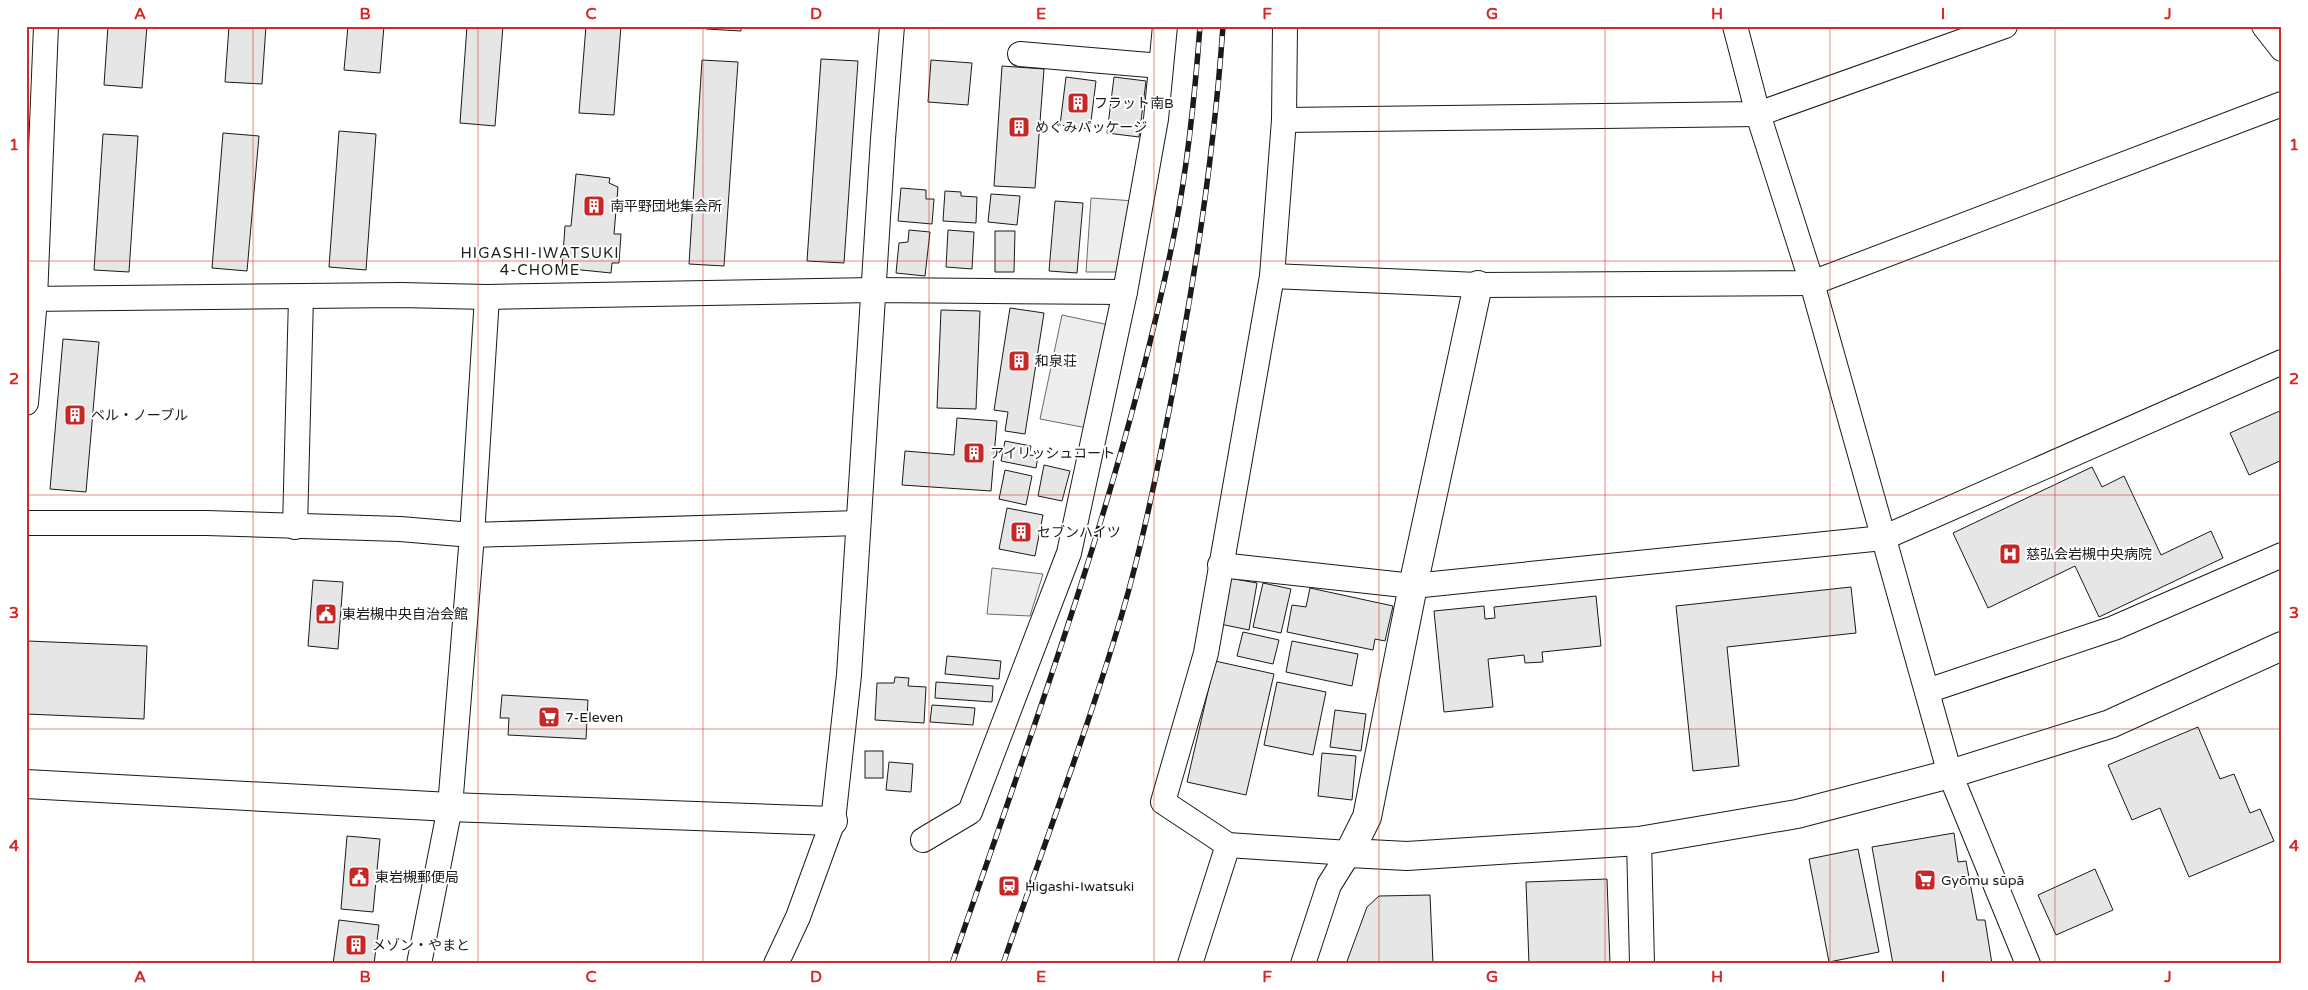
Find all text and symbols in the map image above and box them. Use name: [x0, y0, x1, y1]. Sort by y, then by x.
text: A: [134, 4, 146, 24]
text: B: [359, 4, 371, 24]
text: C: [585, 4, 597, 24]
text: D: [810, 4, 822, 24]
text: E: [1036, 4, 1046, 24]
text: F: [1262, 4, 1272, 24]
text: G: [1486, 4, 1498, 24]
text: H: [1711, 4, 1723, 24]
text: I: [1941, 4, 1945, 24]
text: J: [2163, 4, 2172, 24]
building icon: フラット南B: [1066, 91, 1090, 115]
place label: フラット南B: [1094, 95, 1174, 112]
building icon: めぐみパッケージ: [1007, 115, 1031, 139]
place label: めぐみパッケージ: [1035, 119, 1147, 136]
text: 1: [9, 135, 19, 155]
text: 1: [2289, 135, 2299, 155]
building icon: 南平野団地集会所: [582, 194, 606, 218]
place label: 南平野団地集会所: [610, 198, 722, 215]
district label: HIGASHI-IWATSUKI 4-CHOME: [461, 244, 619, 279]
building icon: 和泉荘: [1007, 349, 1031, 373]
place label: 和泉荘: [1035, 353, 1077, 370]
text: 2: [9, 369, 19, 389]
text: 2: [2289, 369, 2299, 389]
building icon: ベル・ノーブル: [63, 403, 87, 427]
place label: ベル・ノーブル: [91, 407, 188, 424]
building icon: アイリッシュコート: [962, 441, 986, 465]
place label: アイリッシュコート: [990, 445, 1115, 462]
building icon: セブンハイツ: [1009, 520, 1033, 544]
place label: セブンハイツ: [1037, 524, 1121, 541]
hospital icon: 慈弘会岩槻中央病院: [1998, 542, 2022, 566]
place label: 慈弘会岩槻中央病院: [2026, 546, 2152, 563]
public building icon: 東岩槻中央自治会館: [314, 602, 338, 626]
text: 3: [9, 603, 19, 623]
text: 3: [2289, 603, 2299, 623]
place label: 東岩槻中央自治会館: [342, 606, 468, 623]
supermarket icon: 7-Eleven: [537, 705, 561, 729]
place label: 7-Eleven: [565, 709, 623, 726]
text: 4: [9, 836, 19, 856]
text: 4: [2289, 836, 2299, 856]
public building icon: 東岩槻郵便局: [347, 865, 371, 889]
supermarket icon: Gyōmu sūpā: [1913, 868, 1937, 892]
place label: 東岩槻郵便局: [375, 869, 459, 886]
place label: Gyōmu sūpā: [1941, 872, 2024, 889]
station icon: Higashi-Iwatsuki: [997, 874, 1021, 898]
place label: Higashi-Iwatsuki: [1025, 878, 1134, 895]
building icon: メゾン・やまと: [344, 933, 368, 957]
place label: メゾン・やまと: [372, 937, 470, 954]
text: A: [134, 967, 146, 987]
text: B: [359, 967, 371, 987]
text: C: [585, 967, 597, 987]
text: D: [810, 967, 822, 987]
text: E: [1036, 967, 1046, 987]
text: F: [1262, 967, 1272, 987]
text: G: [1486, 967, 1498, 987]
text: H: [1711, 967, 1723, 987]
text: I: [1941, 967, 1945, 987]
text: J: [2163, 967, 2172, 987]

